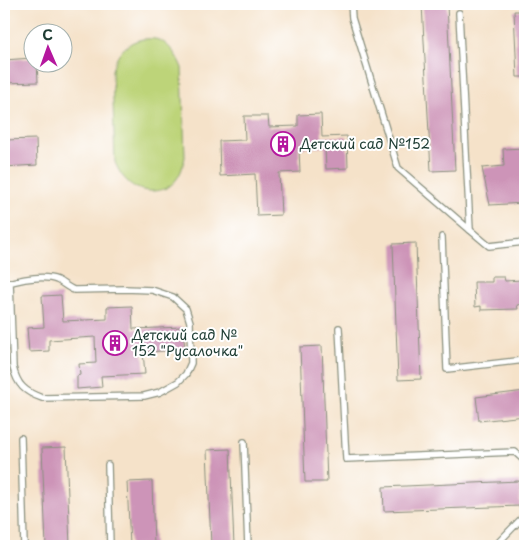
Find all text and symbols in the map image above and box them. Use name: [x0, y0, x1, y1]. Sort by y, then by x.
north arrow: [22, 22, 72, 72]
text: С: [42, 24, 53, 45]
building icon: Детский сад №152: [270, 131, 296, 157]
place label: Детский сад №152: [299, 133, 430, 154]
place label: Детский сад № 152 "Русалочка": [131, 324, 243, 361]
building icon: Детский сад № 152 "Русалочка": [102, 330, 128, 356]

